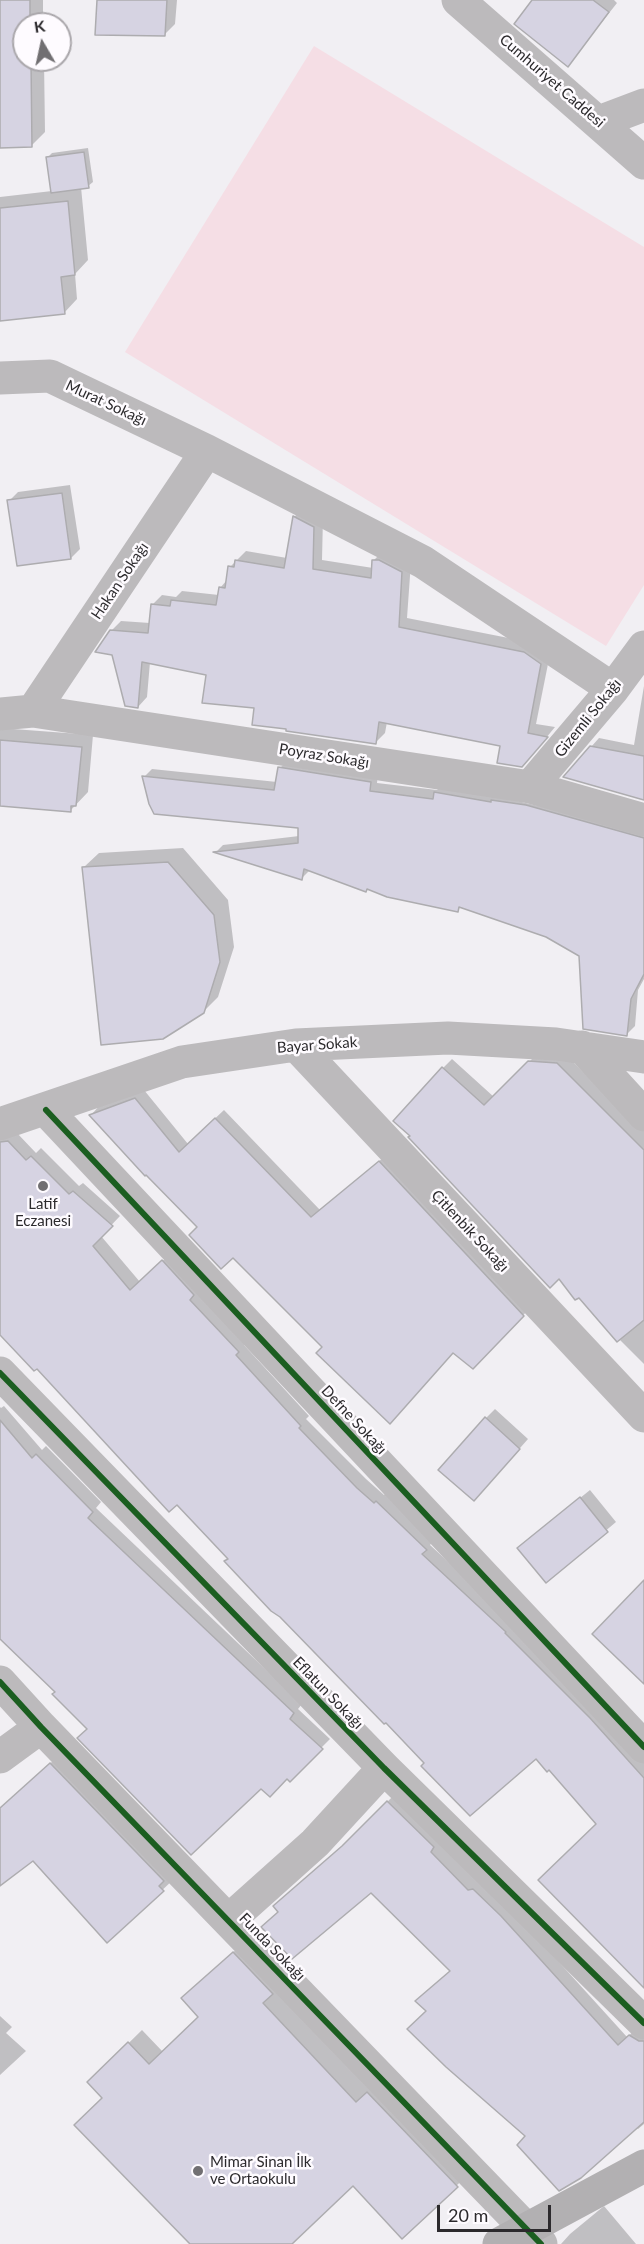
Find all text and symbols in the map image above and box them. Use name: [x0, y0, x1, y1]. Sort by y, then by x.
north arrow: [12, 12, 72, 72]
text: K: [33, 15, 46, 36]
street label: Cumhuriyet Caddesi: [496, 30, 608, 132]
street label: Murat Sokağı: [63, 376, 149, 430]
street label: Hakan Sokağı: [88, 539, 152, 623]
street label: Gizemli Sokağı: [551, 675, 625, 761]
street label: Poyraz Sokağı: [278, 740, 370, 772]
street label: Bayar Sokak: [276, 1033, 358, 1057]
marker: Latif Eczanesi: [36, 1179, 50, 1193]
street label: Çitlenbik Sokağı: [427, 1186, 513, 1276]
place label: Latif Eczanesi: [15, 1195, 71, 1230]
street label: Defne Sokağı: [318, 1382, 390, 1458]
street label: Eflatun Sokağı: [289, 1653, 367, 1733]
street label: Funda Sokağı: [235, 1909, 309, 1985]
place label: Mimar Sinan İlk ve Ortaokulu: [210, 2153, 311, 2188]
marker: Mimar Sinan İlk ve Ortaokulu: [191, 2164, 205, 2178]
scale bar: [440, 2193, 554, 2231]
text: 20 m: [448, 2204, 488, 2226]

